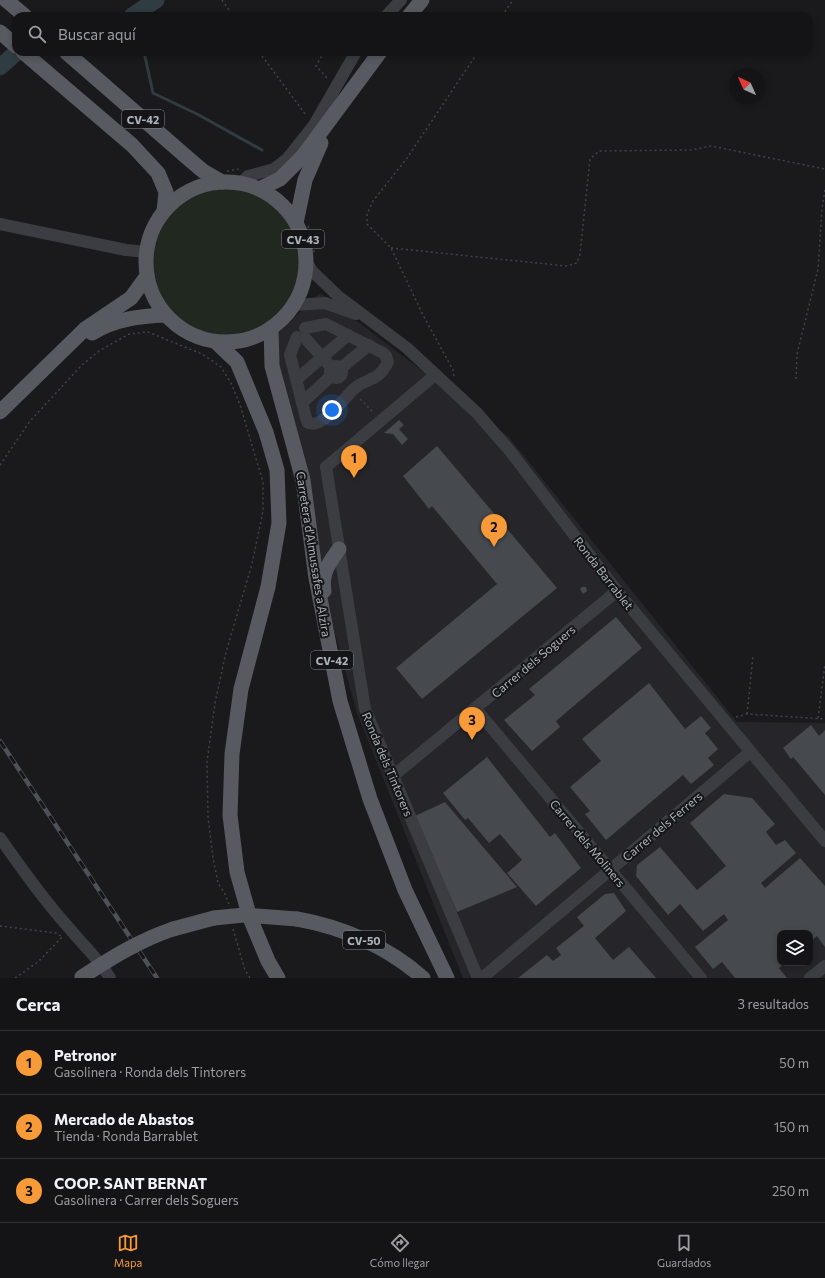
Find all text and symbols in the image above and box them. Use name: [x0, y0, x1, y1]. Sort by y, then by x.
search box: [12, 12, 813, 56]
icon: search: [26, 23, 48, 45]
text: Buscar aquí: [58, 25, 136, 43]
north arrow: [729, 68, 765, 104]
road number: CV-42: [122, 110, 164, 128]
road number: CV-43: [282, 230, 324, 248]
your location: [322, 400, 342, 420]
pin: 1: [341, 445, 367, 478]
street label: Carretera d'Almussafes a Alzira: [294, 470, 334, 638]
pin: 2: [481, 514, 507, 547]
street label: Ronda Barrablet: [571, 534, 637, 612]
street label: Carrer dels Soguers: [488, 622, 578, 700]
road number: CV-42: [311, 651, 353, 669]
pin: 3: [459, 707, 485, 740]
street label: Ronda dels Tintorers: [360, 710, 416, 818]
street label: Carrer dels Ferrers: [619, 788, 705, 864]
street label: Carrer dels Moliners: [547, 797, 629, 889]
map controls: [777, 930, 813, 966]
button: layers: [777, 930, 813, 966]
road number: CV-50: [343, 931, 385, 949]
text: Cerca: [16, 994, 61, 1015]
text: 3 resultados: [738, 996, 809, 1012]
text: Petronor: [54, 1046, 116, 1064]
text: 1: [26, 1055, 32, 1071]
text: 50 m: [779, 1055, 809, 1071]
text: Gasolinera · Ronda dels Tintorers: [54, 1064, 246, 1080]
text: Mercado de Abastos: [54, 1110, 194, 1128]
text: 2: [25, 1119, 33, 1135]
text: 150 m: [774, 1119, 809, 1135]
text: Tienda · Ronda Barrablet: [54, 1128, 198, 1144]
text: COOP. SANT BERNAT: [54, 1174, 207, 1192]
text: 3: [25, 1183, 33, 1199]
text: 250 m: [772, 1183, 809, 1199]
text: Gasolinera · Carrer dels Soguers: [54, 1192, 239, 1208]
tab: Mapa: [114, 1232, 142, 1269]
tab: Cómo llegar: [370, 1232, 430, 1269]
tab: Guardados: [657, 1232, 711, 1269]

